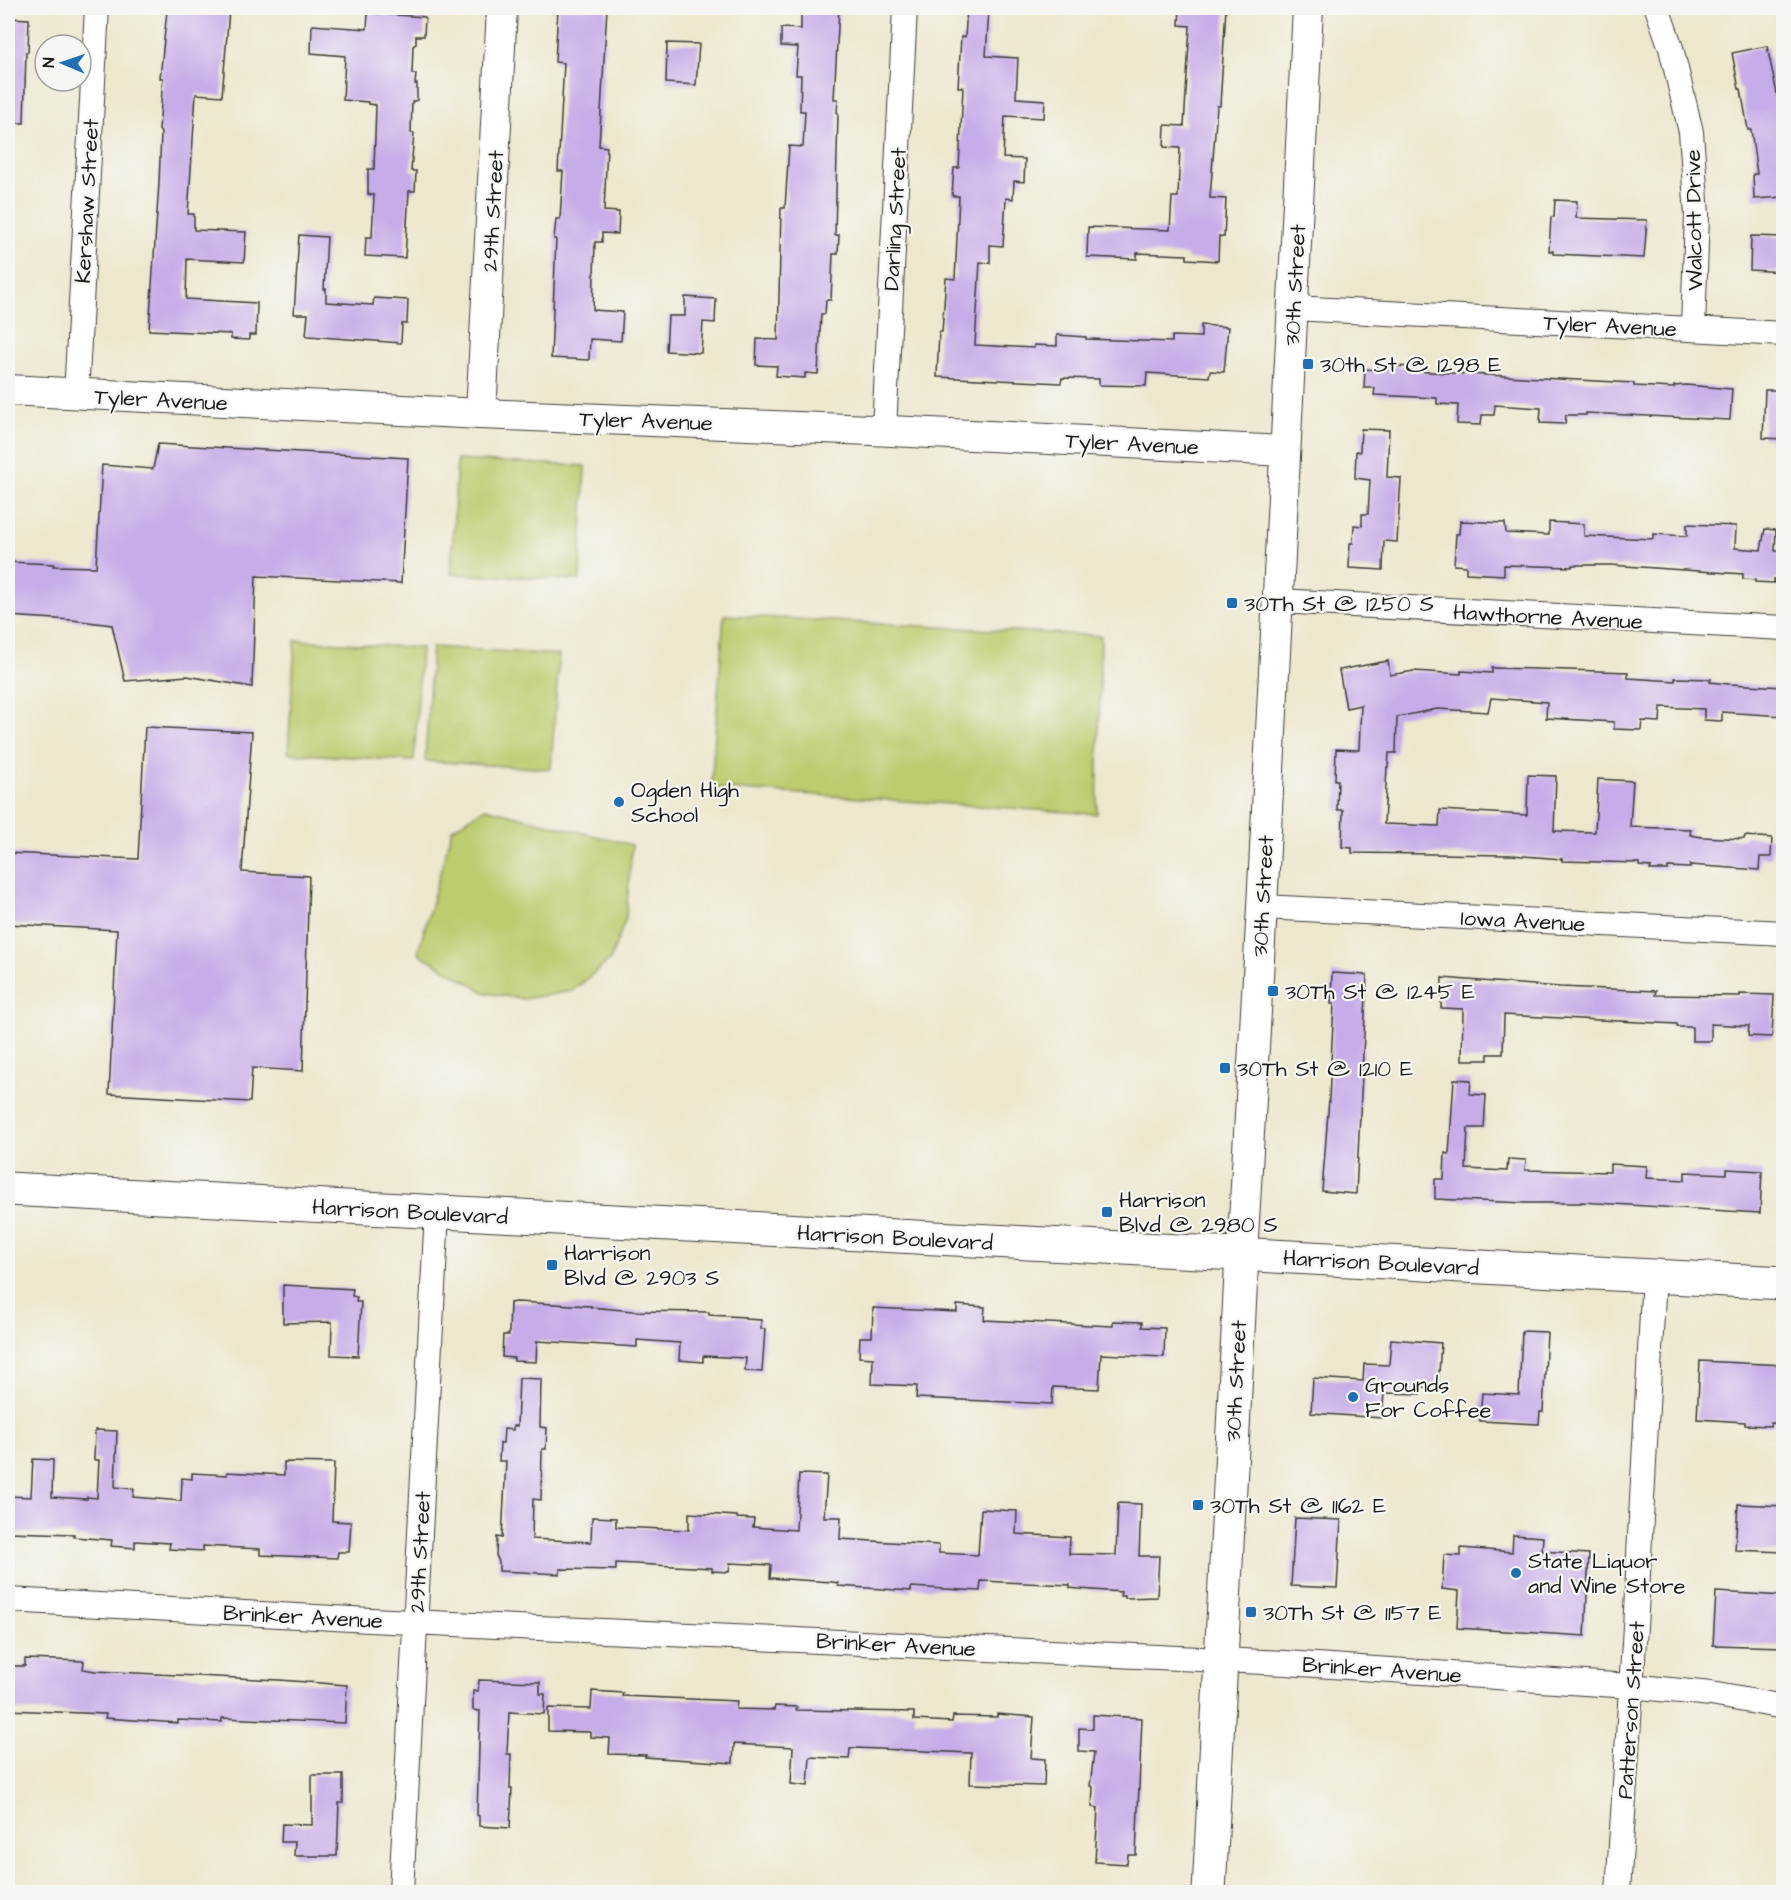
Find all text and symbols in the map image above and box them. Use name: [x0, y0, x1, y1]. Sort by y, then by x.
north arrow: [33, 33, 93, 93]
text: N: [38, 57, 60, 68]
street label: Kershaw Street: [68, 118, 107, 284]
street label: Darling Street: [876, 147, 916, 292]
street label: 29th Street: [475, 149, 512, 273]
street label: Walcott Drive: [1678, 149, 1711, 291]
street label: 30th Street: [1277, 223, 1314, 347]
street label: Tyler Avenue: [1542, 308, 1678, 346]
place label: 30th St @ 1298 E: [1320, 350, 1501, 381]
marker: 30th St @ 1298 E: [1301, 357, 1315, 371]
street label: Tyler Avenue: [93, 382, 229, 420]
street label: Tyler Avenue: [579, 404, 713, 440]
street label: Tyler Avenue: [1064, 426, 1200, 464]
place label: 30Th St @ 1250 S: [1244, 589, 1434, 620]
marker: 30Th St @ 1250 S: [1225, 596, 1239, 610]
street label: Hawthorne Avenue: [1452, 597, 1644, 638]
place label: Ogden High School: [631, 775, 739, 831]
marker: Ogden High School: [612, 795, 626, 809]
street label: 30th Street: [1245, 834, 1282, 958]
street label: Iowa Avenue: [1460, 903, 1586, 940]
place label: 30Th St @ 1245 E: [1285, 977, 1475, 1008]
marker: 30Th St @ 1245 E: [1266, 984, 1280, 998]
place label: 30Th St @ 1210 E: [1237, 1054, 1413, 1085]
marker: 30Th St @ 1210 E: [1218, 1061, 1232, 1075]
place label: Harrison Blvd @ 2980 S: [1119, 1185, 1278, 1241]
street label: Harrison Boulevard: [311, 1192, 509, 1233]
marker: Harrison Blvd @ 2980 S: [1100, 1205, 1114, 1219]
street label: Harrison Boulevard: [796, 1218, 994, 1259]
place label: Harrison Blvd @ 2903 S: [564, 1238, 719, 1294]
street label: Harrison Boulevard: [1282, 1243, 1480, 1284]
marker: Harrison Blvd @ 2903 S: [545, 1258, 559, 1272]
street label: 30th Street: [1218, 1319, 1255, 1443]
place label: Grounds For Coffee: [1365, 1370, 1492, 1426]
marker: Grounds For Coffee: [1346, 1390, 1360, 1404]
street label: 29th Street: [402, 1490, 439, 1614]
place label: 30Th St @ 1162 E: [1210, 1491, 1386, 1522]
marker: 30Th St @ 1162 E: [1191, 1498, 1205, 1512]
place label: State Liquor and Wine Store: [1528, 1546, 1686, 1602]
marker: State Liquor and Wine Store: [1509, 1566, 1523, 1580]
street label: Brinker Avenue: [222, 1598, 384, 1637]
place label: 30Th St @ 1157 E: [1263, 1598, 1442, 1629]
marker: 30Th St @ 1157 E: [1244, 1605, 1258, 1619]
street label: Patterson Street: [1610, 1620, 1653, 1800]
street label: Brinker Avenue: [815, 1626, 977, 1665]
street label: Brinker Avenue: [1301, 1649, 1463, 1692]

